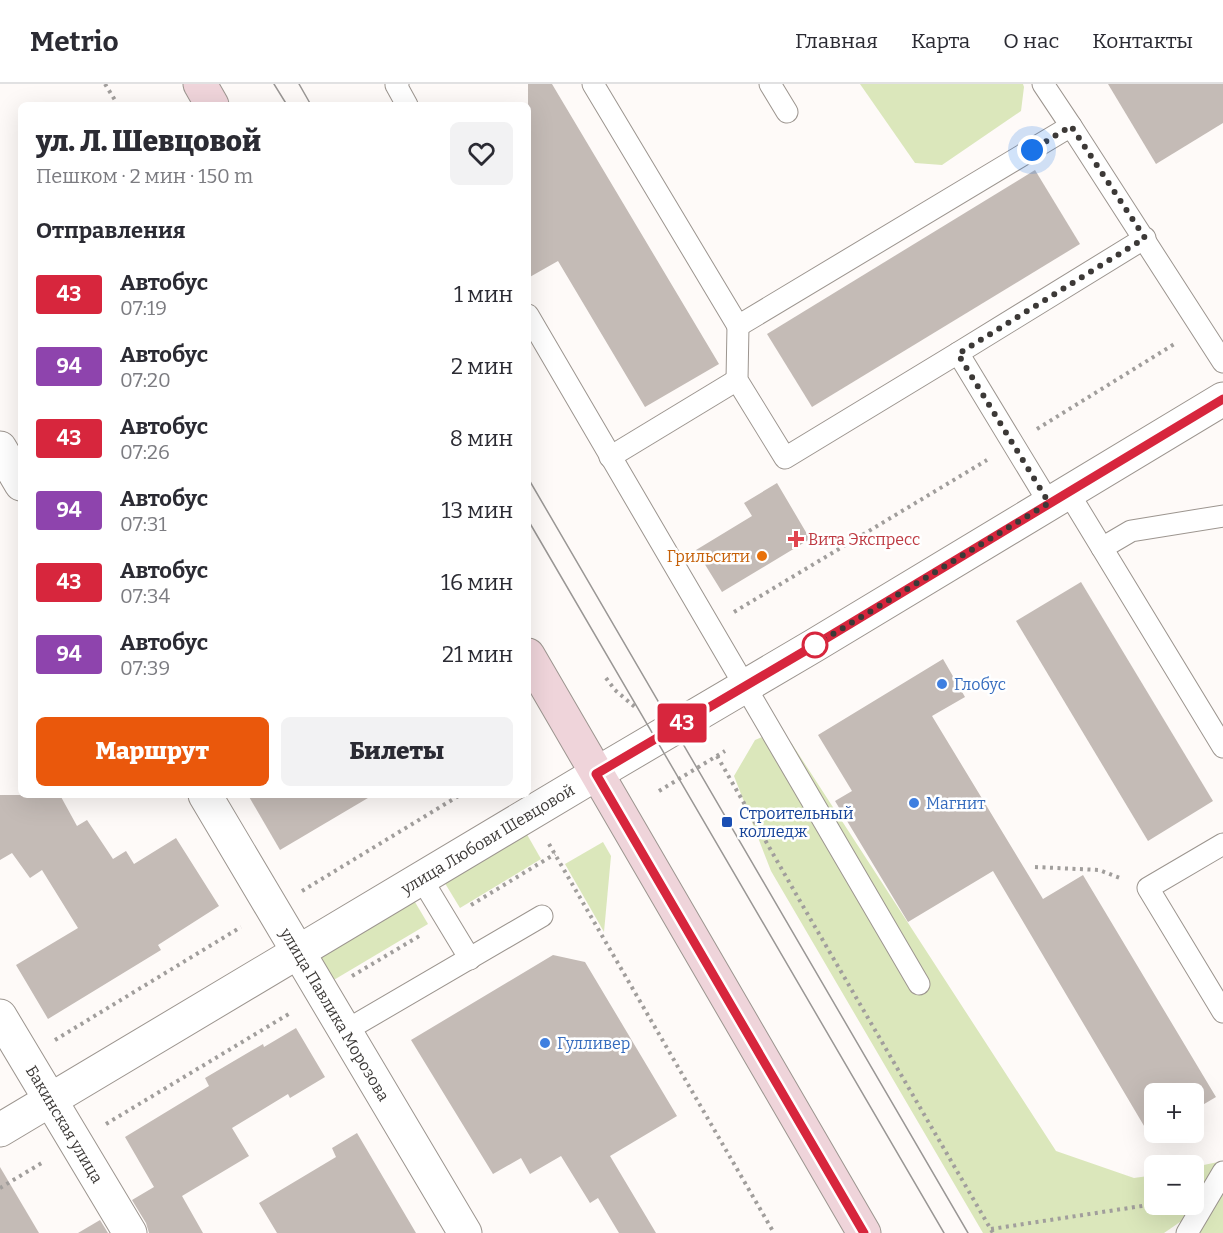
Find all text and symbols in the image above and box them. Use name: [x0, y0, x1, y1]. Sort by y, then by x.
text: Metrio: [30, 25, 119, 58]
text: Главная: [795, 28, 878, 54]
text: Карта: [911, 28, 970, 54]
text: О нас: [1003, 28, 1059, 54]
text: Контакты: [1092, 28, 1193, 54]
button: heart: [450, 122, 513, 185]
text: ул. Л. Шевцовой: [36, 125, 261, 158]
your location: [1017, 135, 1047, 165]
text: Пешком · 2 мин · 150 m: [36, 164, 253, 188]
text: Отправления: [36, 217, 186, 244]
text: Автобус: [120, 269, 208, 296]
text: 43: [57, 281, 81, 307]
text: 1 мин: [454, 281, 513, 308]
text: 07:19: [120, 296, 167, 320]
text: Автобус: [120, 341, 208, 368]
text: 94: [56, 353, 82, 379]
text: 2 мин: [451, 353, 513, 380]
text: 07:20: [120, 368, 171, 392]
text: Автобус: [120, 413, 208, 440]
text: 43: [57, 425, 81, 451]
text: 8 мин: [450, 425, 513, 452]
text: 07:26: [120, 440, 170, 464]
text: Автобус: [120, 485, 208, 512]
text: 94: [56, 497, 82, 523]
text: 13 мин: [441, 497, 513, 524]
text: 07:31: [120, 512, 167, 536]
place label: Вита Экспресс: [808, 530, 920, 549]
marker: Вита Экспресс: [789, 532, 803, 546]
place label: Грильсити: [667, 547, 750, 566]
marker: Грильсити: [755, 549, 769, 563]
text: Автобус: [120, 557, 208, 584]
text: 43: [57, 569, 81, 595]
text: 16 мин: [441, 569, 513, 596]
text: 07:34: [120, 584, 170, 608]
text: Автобус: [120, 629, 208, 656]
unlabelled marker: [802, 632, 828, 658]
text: 94: [56, 641, 82, 667]
text: 21 мин: [442, 641, 513, 668]
text: 07:39: [120, 656, 170, 680]
place label: Глобус: [954, 675, 1006, 694]
marker: Глобус: [935, 677, 949, 691]
line badge: 43: [655, 704, 709, 742]
text: 43: [670, 710, 694, 736]
button: Маршрут: [36, 717, 269, 786]
button: Билеты: [281, 717, 513, 786]
street label: улица Любови Шевцовой: [397, 780, 578, 899]
place label: Магнит: [926, 794, 985, 813]
marker: Магнит: [907, 796, 921, 810]
place label: Строительный колледж: [739, 804, 854, 841]
marker: Строительный колледж: [720, 815, 734, 829]
street label: улица Павлика Морозова: [275, 924, 394, 1105]
place label: Гулливер: [557, 1034, 630, 1053]
marker: Гулливер: [538, 1036, 552, 1050]
street label: Бакинская улица: [22, 1062, 107, 1187]
map controls: [1144, 1083, 1204, 1215]
button: +: [1144, 1083, 1204, 1143]
button: −: [1144, 1155, 1204, 1215]

